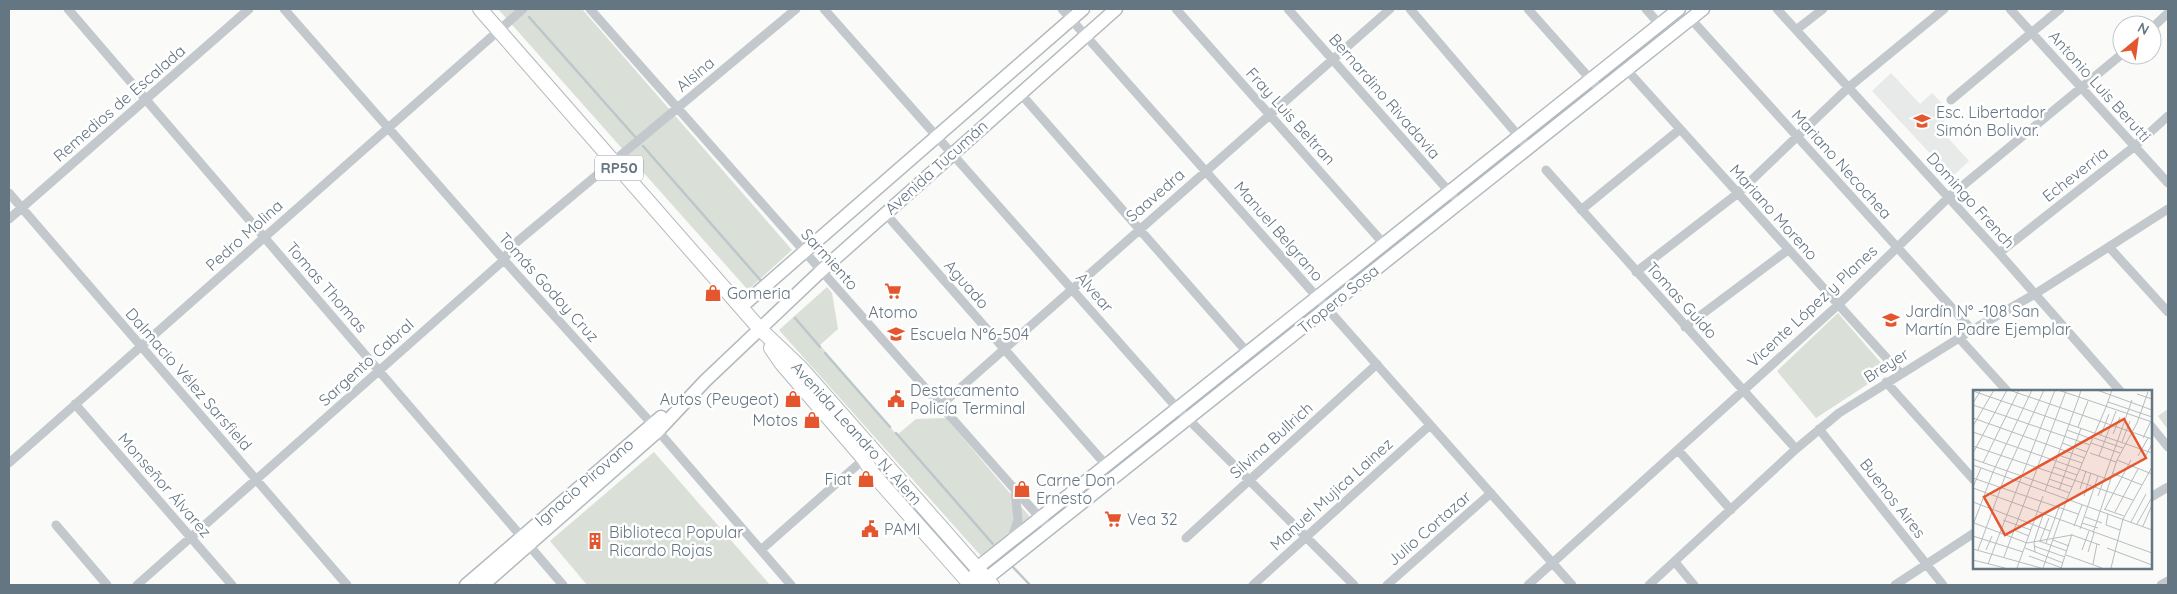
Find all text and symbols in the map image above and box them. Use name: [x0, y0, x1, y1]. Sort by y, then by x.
north arrow: [2112, 15, 2162, 65]
text: N: [2134, 18, 2152, 39]
street label: Antonio Luis Berutti: [2045, 26, 2155, 146]
street label: Bernardino Rivadavia: [1325, 29, 1445, 163]
street label: Remedios de Escalada: [49, 40, 189, 166]
street label: Alsina: [672, 52, 718, 96]
street label: Fray Luis Beltran: [1242, 63, 1340, 169]
place label: Esc. Libertador Simón Bolivar.: [1936, 102, 2046, 140]
street label: Mariano Necochea: [1788, 105, 1896, 223]
school or university icon: Esc. Libertador Simón Bolivar.: [1912, 111, 1932, 131]
street label: Avenida Tucumán: [880, 116, 992, 218]
street label: Echeverria: [2038, 142, 2112, 206]
street label: Domingo French: [1923, 148, 2019, 252]
road number: RP50: [595, 156, 643, 180]
street label: Mariano Moreno: [1726, 160, 1822, 264]
street label: Saavedra: [1122, 164, 1188, 226]
street label: Manuel Belgrano: [1230, 177, 1328, 285]
street label: Pedro Molina: [201, 195, 287, 275]
street label: Sarmiento: [797, 224, 863, 294]
street label: Tomás Godoy Cruz: [495, 228, 603, 346]
street label: Tomas Thomas: [282, 238, 372, 336]
street label: Vicente López y Planes: [1743, 241, 1881, 371]
street label: Aguado: [940, 255, 994, 313]
street label: Tomas Guido: [1642, 257, 1722, 343]
street label: Tropero Sosa: [1293, 260, 1383, 338]
street label: Alvear: [1072, 268, 1118, 316]
supermarket icon: Atomo: [883, 281, 903, 301]
shop icon: Gomeria: [703, 283, 723, 303]
place label: Gomeria: [727, 283, 791, 303]
place label: Jardín N° -108 San Martín Padre Ejemplar: [1905, 301, 2071, 339]
place label: Atomo: [868, 302, 918, 322]
street label: Dalmacio Vélez Sarsfield: [122, 304, 256, 454]
school or university icon: Jardín N° -108 San Martín Padre Ejemplar: [1881, 310, 1901, 330]
street label: Sargento Cabral: [314, 314, 418, 410]
school or university icon: Escuela N°6-504: [886, 324, 906, 344]
place label: Escuela N°6-504: [910, 324, 1029, 344]
street label: Breyer: [1860, 343, 1912, 387]
street label: Avenida Leandro N. Alem: [787, 357, 927, 509]
place label: Destacamento Policía Terminal: [910, 380, 1026, 418]
place label: Autos (Peugeot): [660, 389, 779, 409]
shop icon: Autos (Peugeot): [783, 389, 803, 409]
public building icon: Destacamento Policía Terminal: [886, 389, 906, 409]
inset map: [1973, 390, 2152, 569]
street label: Silvina Bullrich: [1225, 398, 1317, 482]
place label: Motos: [753, 410, 798, 430]
shop icon: Motos: [802, 410, 822, 430]
street label: Monseñor Álvarez: [114, 428, 216, 542]
street label: Ignacio Pirovano: [531, 434, 637, 530]
street label: Manuel Mujica Lainez: [1265, 434, 1397, 554]
street label: Buenos Aires: [1856, 454, 1930, 542]
place label: Fiat: [824, 469, 852, 489]
shop icon: Fiat: [856, 469, 876, 489]
place label: Carne Don Ernesto: [1036, 470, 1116, 508]
shop icon: Carne Don Ernesto: [1012, 479, 1032, 499]
street label: Julio Cortazar: [1383, 486, 1475, 570]
supermarket icon: Vea 32: [1103, 509, 1123, 529]
place label: Vea 32: [1127, 509, 1178, 529]
public building icon: PAMI: [860, 519, 880, 539]
place label: PAMI: [884, 519, 920, 539]
place label: Biblioteca Popular Ricardo Rojas: [609, 522, 743, 560]
building icon: Biblioteca Popular Ricardo Rojas: [585, 531, 605, 551]

